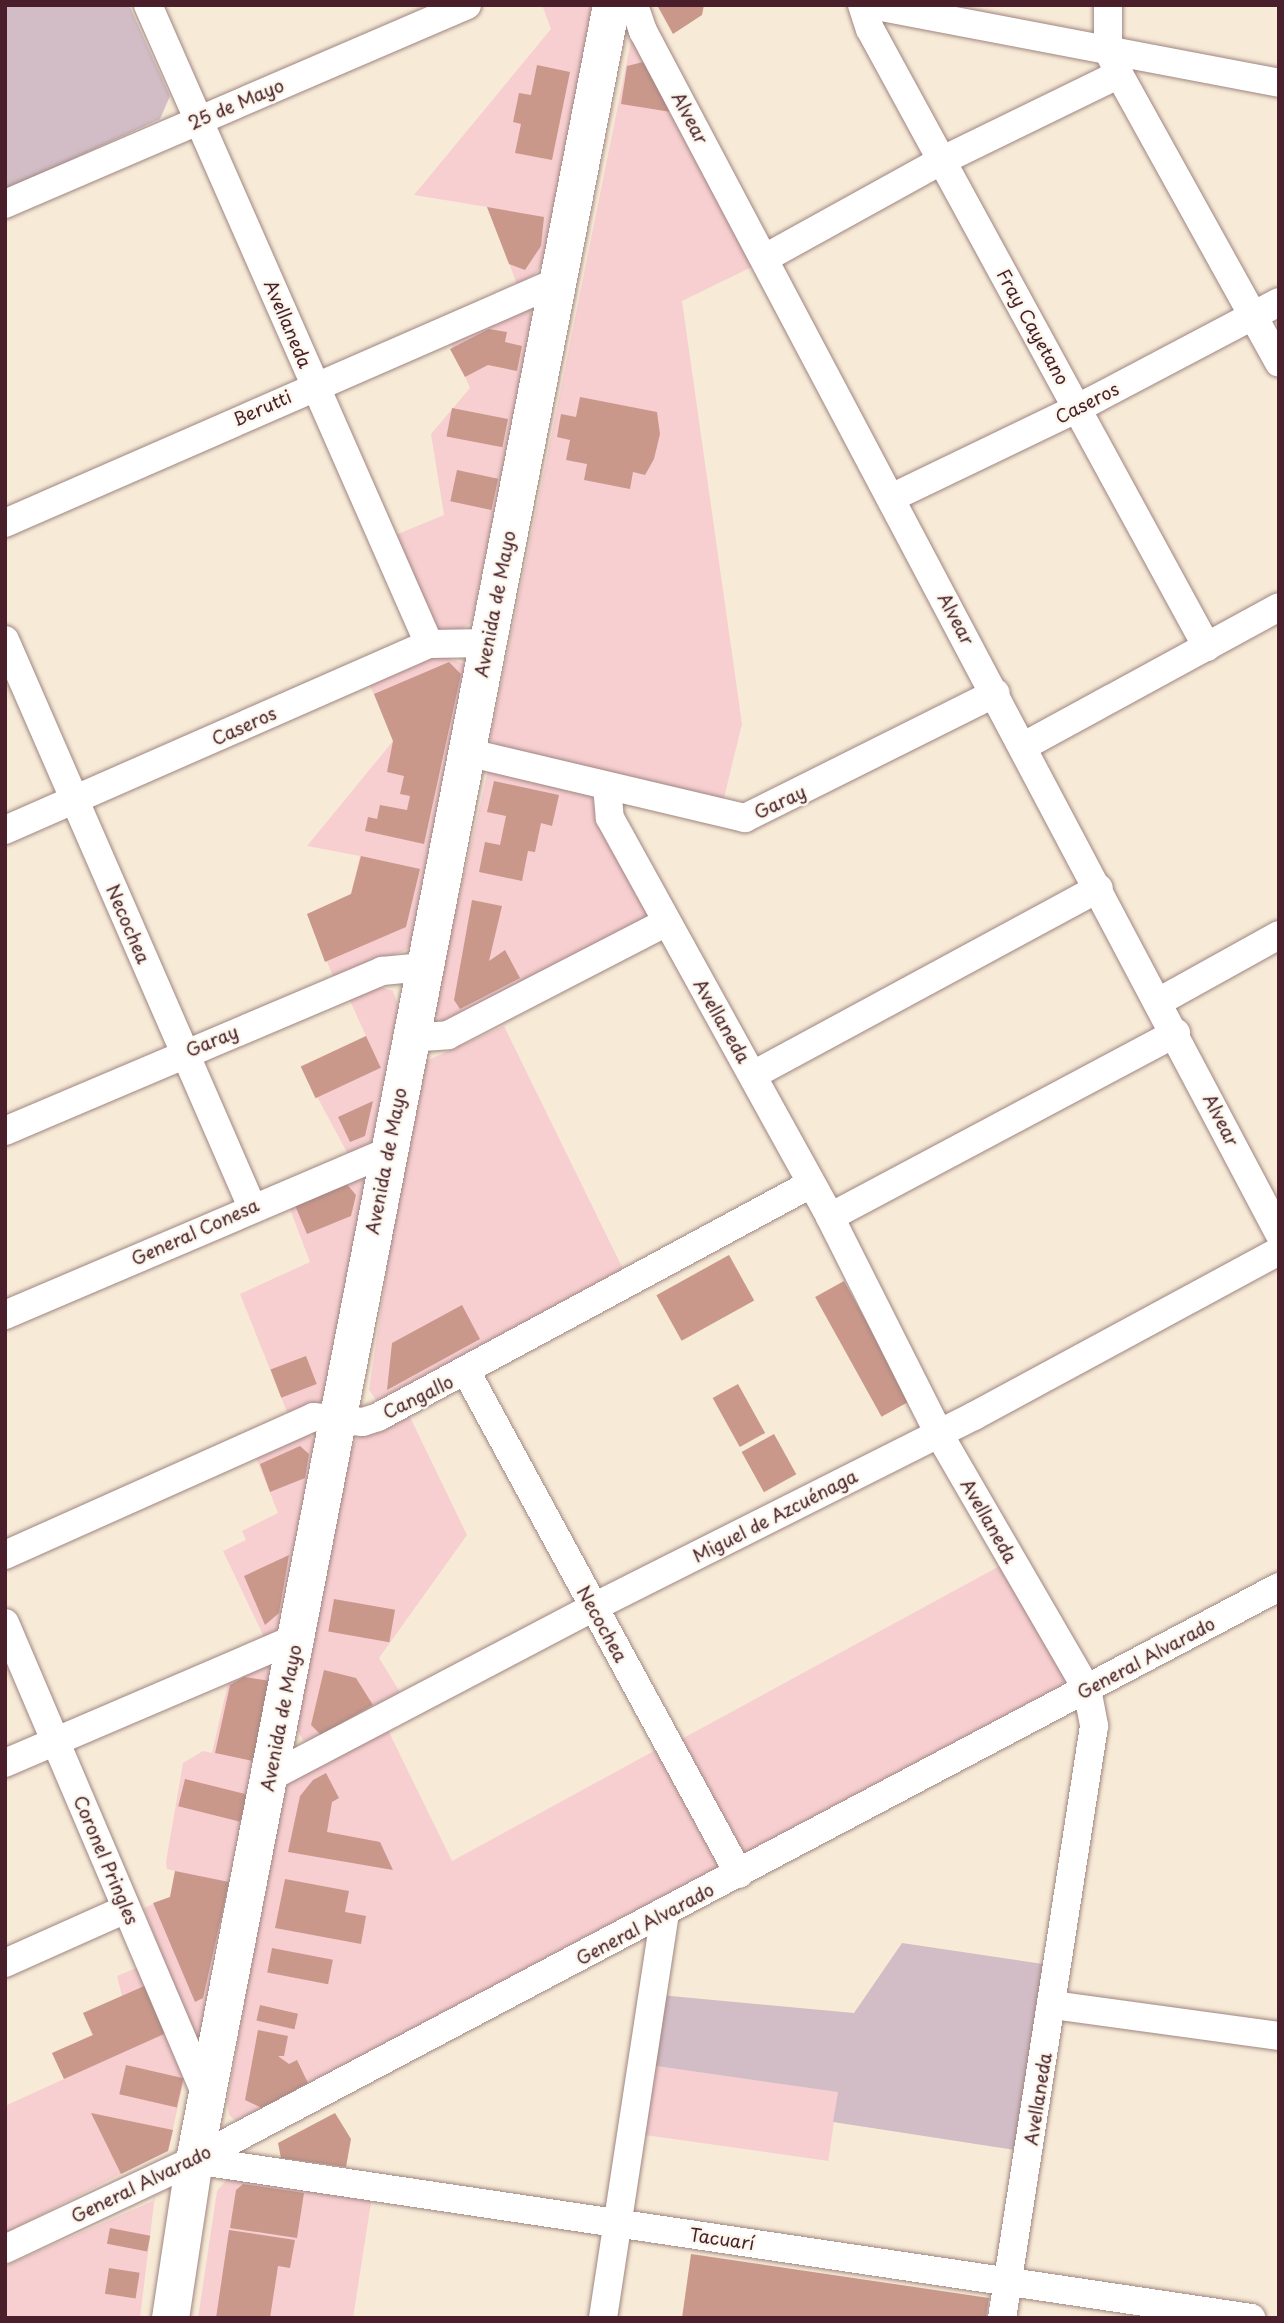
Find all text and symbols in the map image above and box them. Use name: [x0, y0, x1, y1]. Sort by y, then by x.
street label: 25 de Mayo: [184, 74, 288, 134]
street label: Alvear: [667, 88, 713, 148]
street label: Fray Cayetano: [992, 266, 1074, 388]
street label: Avellaneda: [260, 277, 316, 371]
street label: Caseros: [1052, 378, 1122, 428]
street label: Berutti: [229, 386, 295, 430]
street label: Avenida de Mayo: [470, 529, 520, 679]
street label: Alvear: [933, 589, 979, 649]
street label: Caseros: [208, 702, 280, 750]
street label: Garay: [751, 781, 809, 823]
street label: Necochea: [102, 881, 154, 967]
street label: Avellaneda: [689, 975, 755, 1067]
street label: Garay: [183, 1021, 241, 1061]
street label: Avenida de Mayo: [361, 1086, 411, 1236]
street label: Alvear: [1199, 1090, 1243, 1150]
street label: General Conesa: [128, 1194, 262, 1270]
street label: Cangallo: [379, 1371, 457, 1423]
street label: Miguel de Azcuénaga: [688, 1465, 862, 1567]
street label: Avellaneda: [956, 1475, 1022, 1567]
street label: Necochea: [572, 1582, 632, 1666]
street label: General Alvarado: [1073, 1612, 1219, 1704]
street label: Avenida de Mayo: [256, 1643, 306, 1793]
street label: Coronel Pringles: [69, 1791, 143, 1929]
street label: General Alvarado: [572, 1878, 718, 1970]
street label: Avellaneda: [1020, 2051, 1056, 2147]
street label: General Alvarado: [67, 2141, 215, 2227]
street label: Tacuarí: [688, 2224, 756, 2254]

